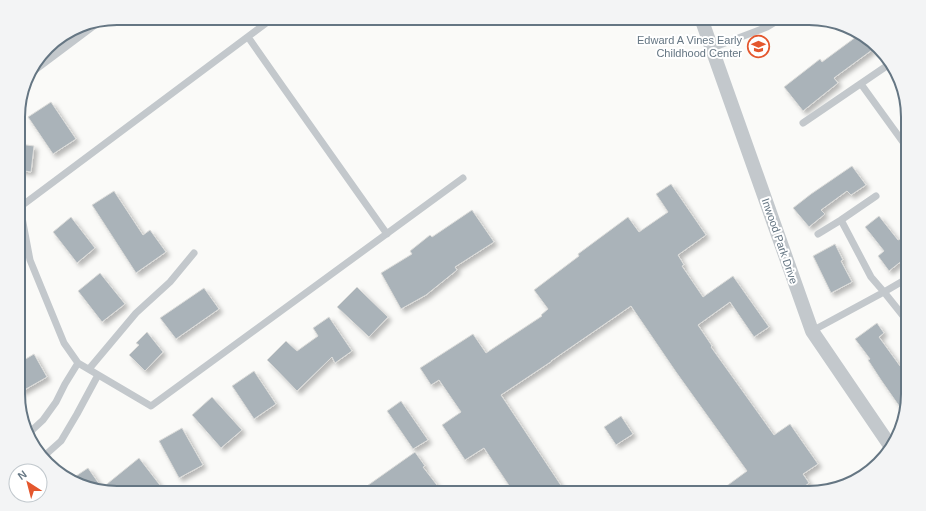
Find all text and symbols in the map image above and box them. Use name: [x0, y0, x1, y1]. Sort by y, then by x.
school or university icon: Edward A Vines Early Childhood Center: [745, 33, 771, 59]
place label: Edward A Vines Early Childhood Center: [637, 34, 742, 59]
street label: Inwood Park Drive: [760, 197, 800, 285]
north arrow: [8, 463, 48, 503]
text: N: [15, 468, 29, 482]

